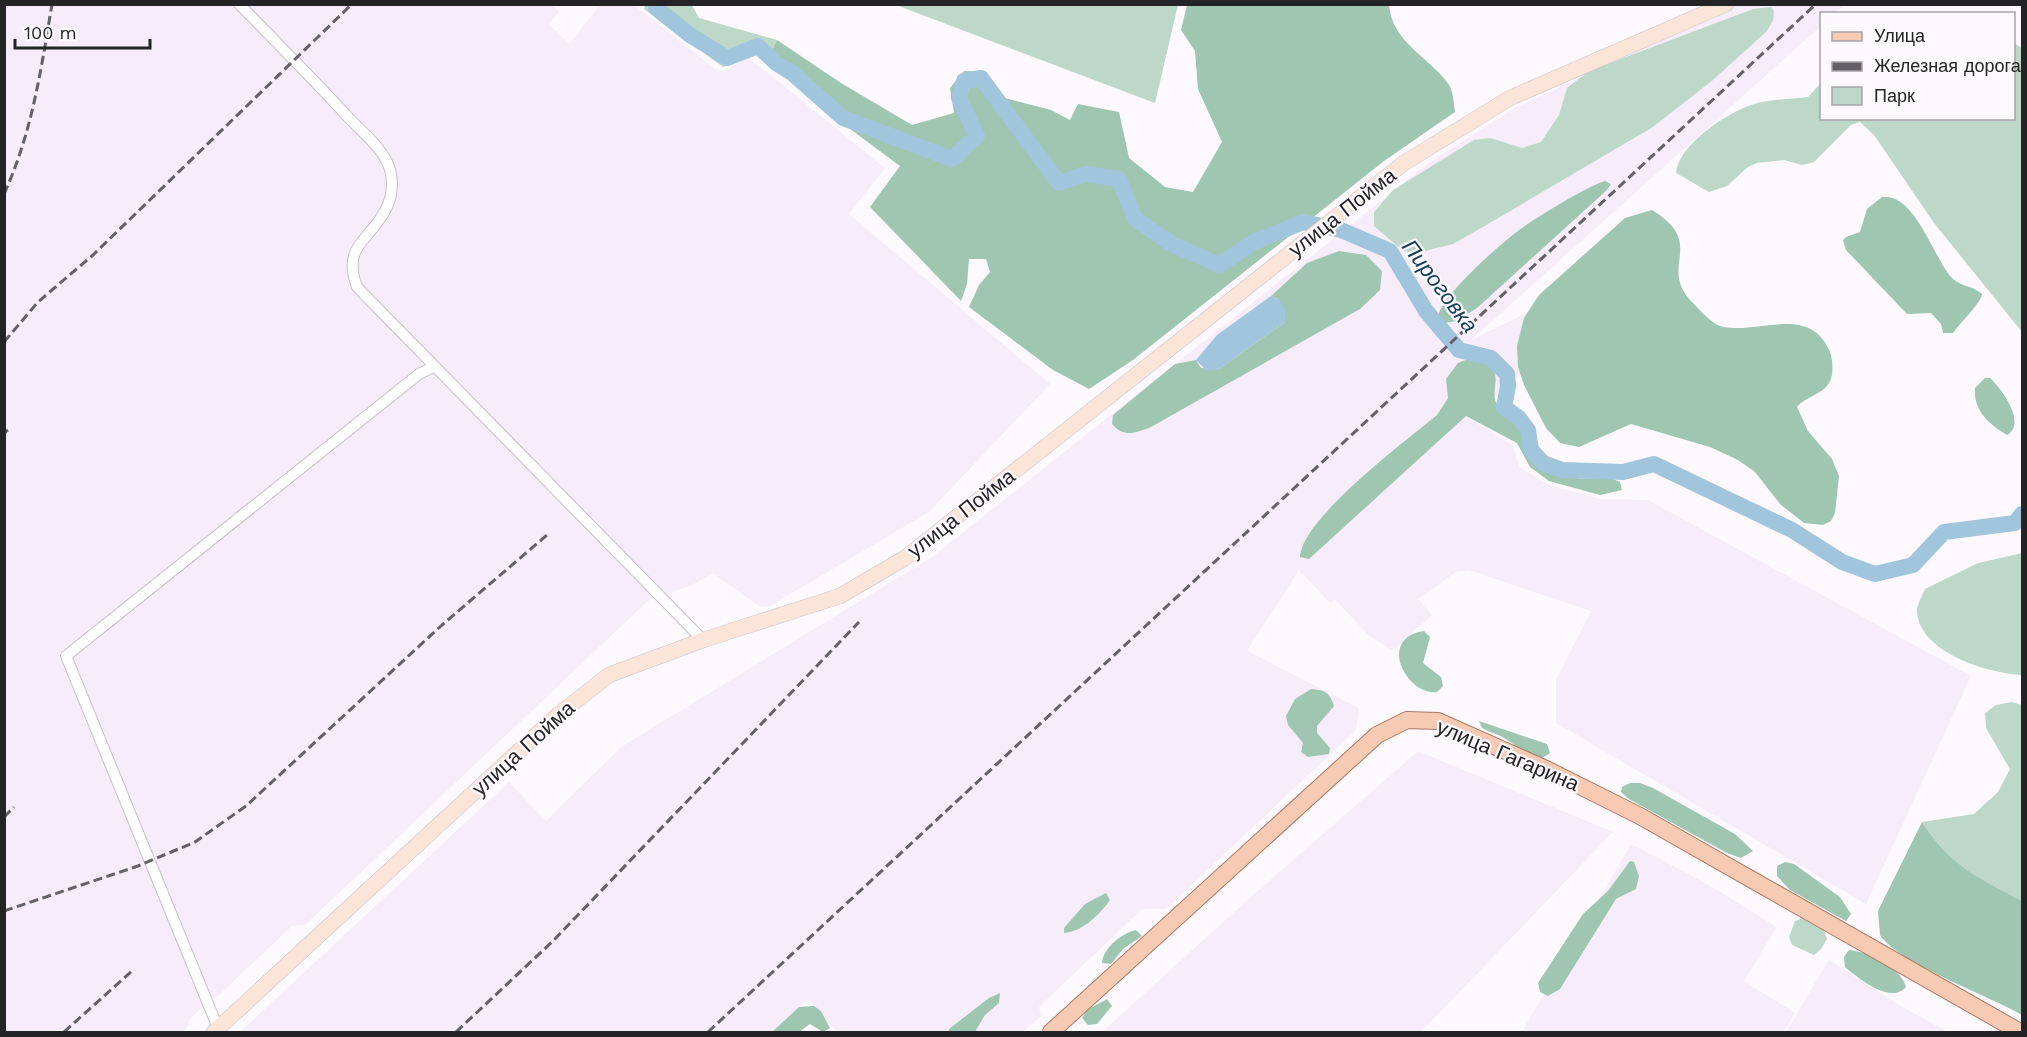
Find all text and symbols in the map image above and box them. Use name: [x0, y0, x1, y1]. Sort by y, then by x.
scale bar: [15, 12, 150, 50]
legend: [1820, 12, 2015, 120]
text: 100 m: [24, 22, 77, 43]
text: Улица: [1874, 25, 1926, 46]
text: Железная дорога: [1874, 55, 2022, 76]
text: Парк: [1874, 85, 1915, 106]
street label: улица Пойма: [1283, 162, 1401, 262]
water label: Пироговка: [1397, 235, 1483, 337]
street label: улица Пойма: [902, 463, 1020, 563]
street label: улица Пойма: [467, 695, 580, 801]
street label: улица Гагарина: [1433, 714, 1583, 796]

